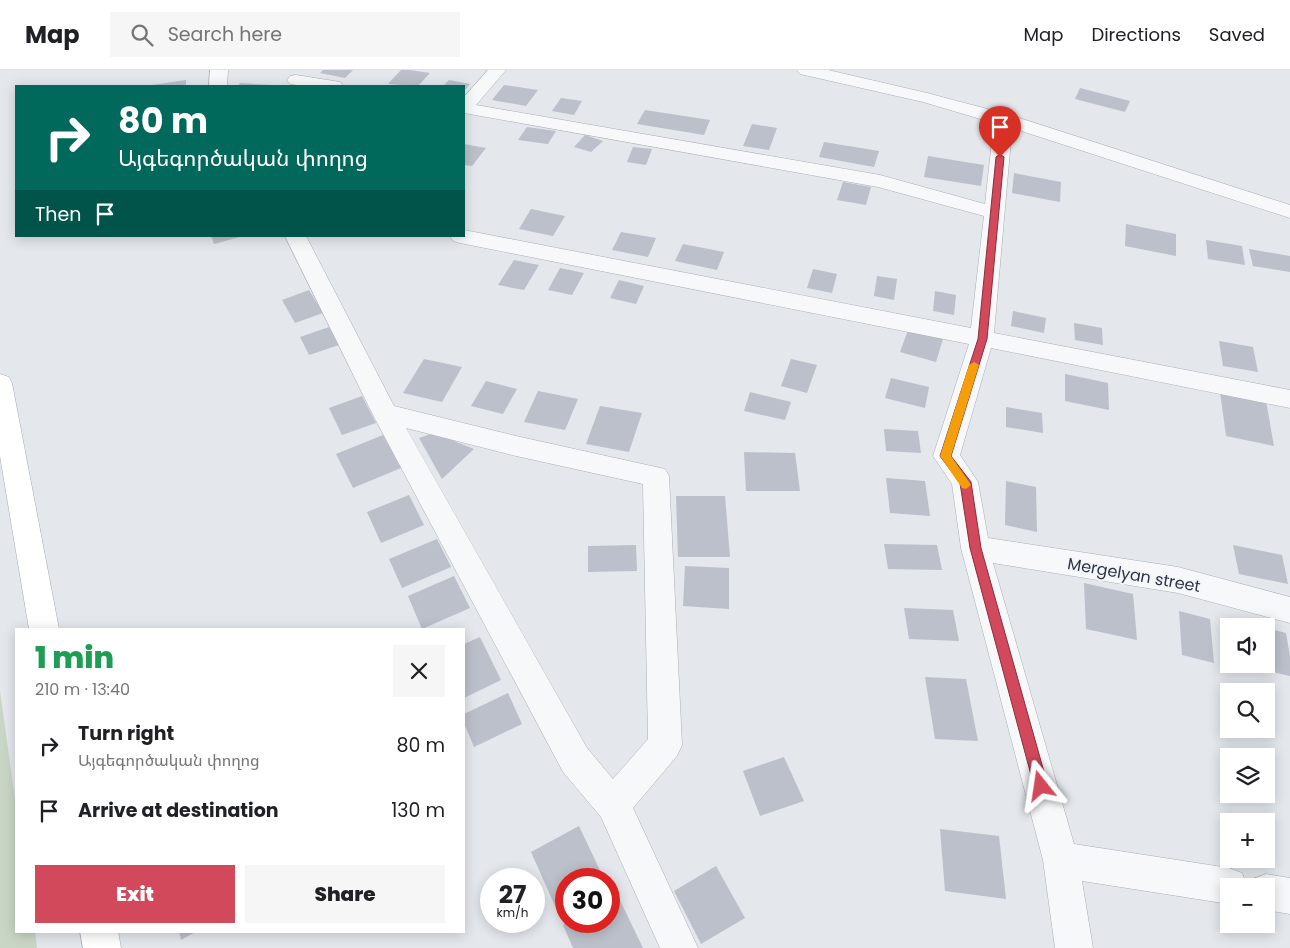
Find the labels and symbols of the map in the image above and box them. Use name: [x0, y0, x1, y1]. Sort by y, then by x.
pin: [979, 106, 1021, 157]
street label: Mergelyan street: [1066, 552, 1202, 598]
position arrow: [1014, 759, 1066, 811]
speed limit sign: 30: [555, 868, 620, 933]

